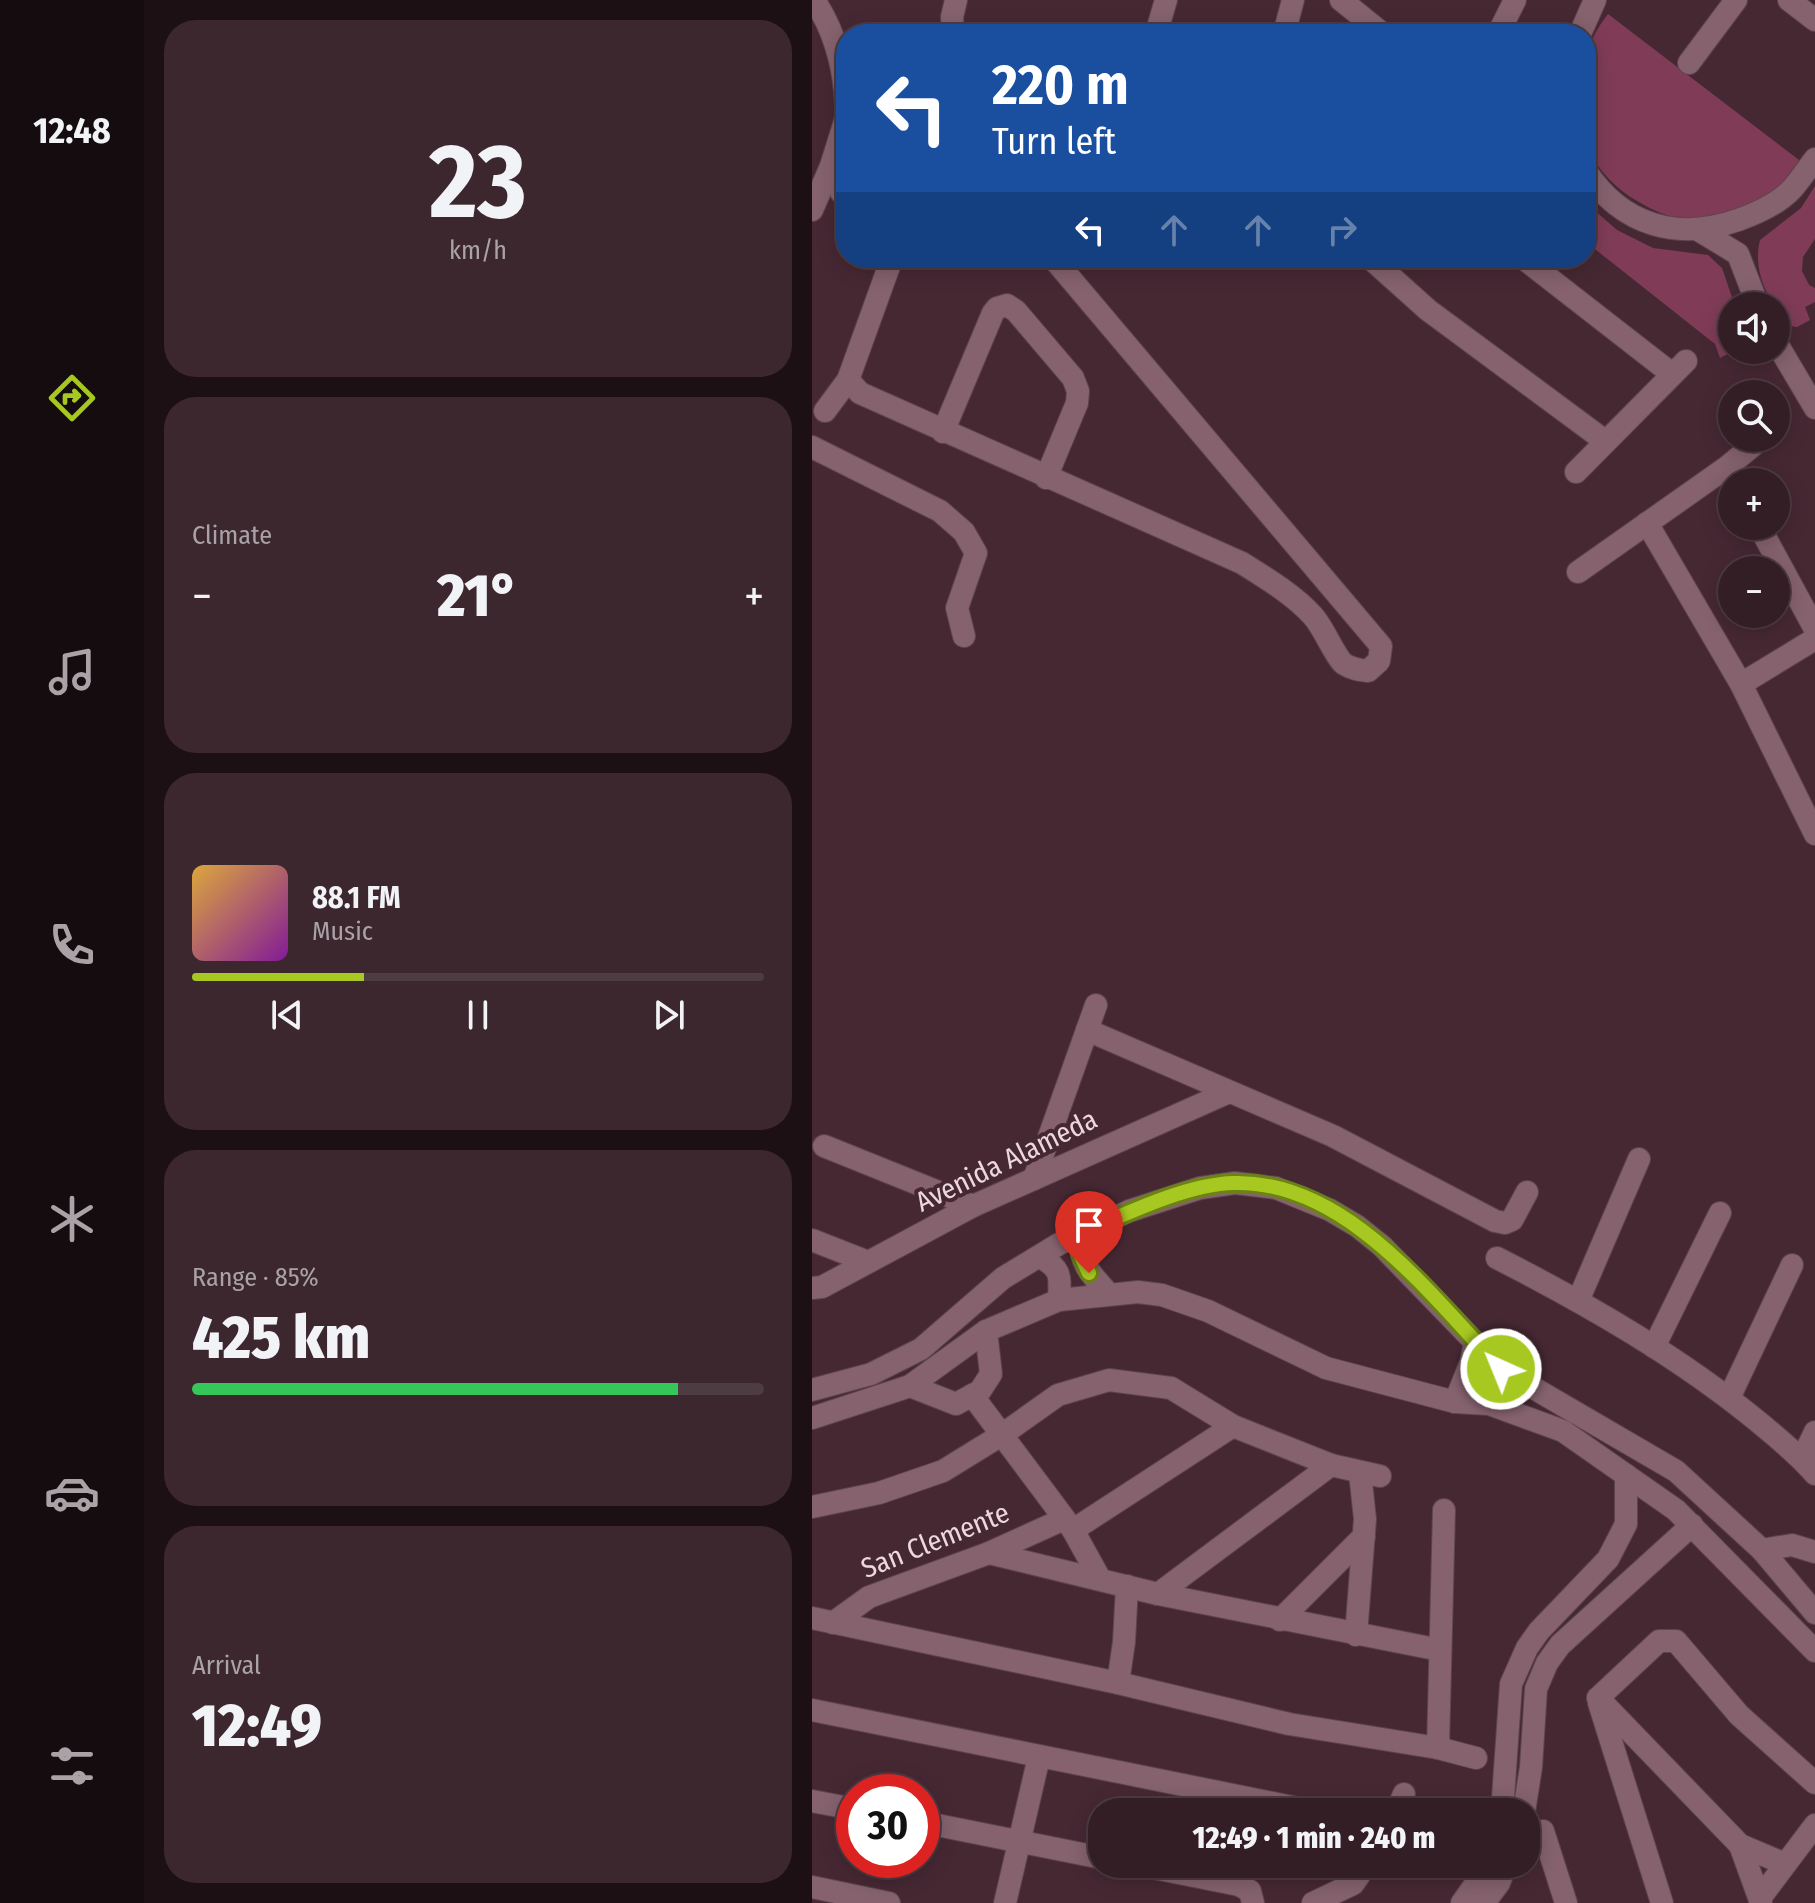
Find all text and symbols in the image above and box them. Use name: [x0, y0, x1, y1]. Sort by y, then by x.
text: 220 m: [992, 52, 1129, 119]
icon: left: [860, 56, 964, 160]
text: 12:48: [33, 109, 111, 153]
text: 23: [429, 120, 527, 245]
text: Turn left: [992, 120, 1116, 164]
icon: left: [1068, 208, 1112, 252]
icon: ahead: [1152, 208, 1196, 252]
icon: ahead: [1236, 208, 1280, 252]
icon: right: [1320, 208, 1364, 252]
text: km/h: [449, 235, 507, 266]
map controls: [1718, 292, 1790, 628]
button: sound: [1718, 292, 1790, 364]
icon: directions: [44, 370, 100, 426]
button: search: [1718, 380, 1790, 452]
button: +: [1718, 468, 1790, 540]
text: Climate: [192, 520, 272, 551]
button: −: [1718, 556, 1790, 628]
text: 21°: [437, 560, 519, 632]
text: −: [192, 570, 212, 623]
text: +: [744, 570, 764, 623]
icon: music: [44, 644, 100, 700]
text: 88.1 FM: [312, 880, 401, 916]
text: Music: [312, 916, 373, 947]
icon: phone: [44, 917, 100, 973]
icon: previous: [265, 993, 309, 1037]
icon: pause: [456, 993, 500, 1037]
icon: next: [647, 993, 691, 1037]
street label: Avenida Alameda: [910, 1102, 1102, 1219]
icon: climate: [44, 1191, 100, 1247]
pin: [1055, 1191, 1123, 1273]
icon: arrive: [1067, 1203, 1111, 1247]
text: Range · 85%: [192, 1262, 319, 1293]
text: 425 km: [192, 1302, 370, 1374]
position arrow: [1459, 1327, 1543, 1411]
icon: car: [44, 1465, 100, 1521]
street label: San Clemente: [856, 1496, 1014, 1585]
text: Arrival: [192, 1650, 261, 1681]
text: 12:49: [192, 1690, 322, 1762]
icon: filters: [44, 1738, 100, 1794]
speed limit sign: 30: [836, 1774, 940, 1878]
text: 12:49 · 1 min · 240 m: [1193, 1820, 1435, 1856]

